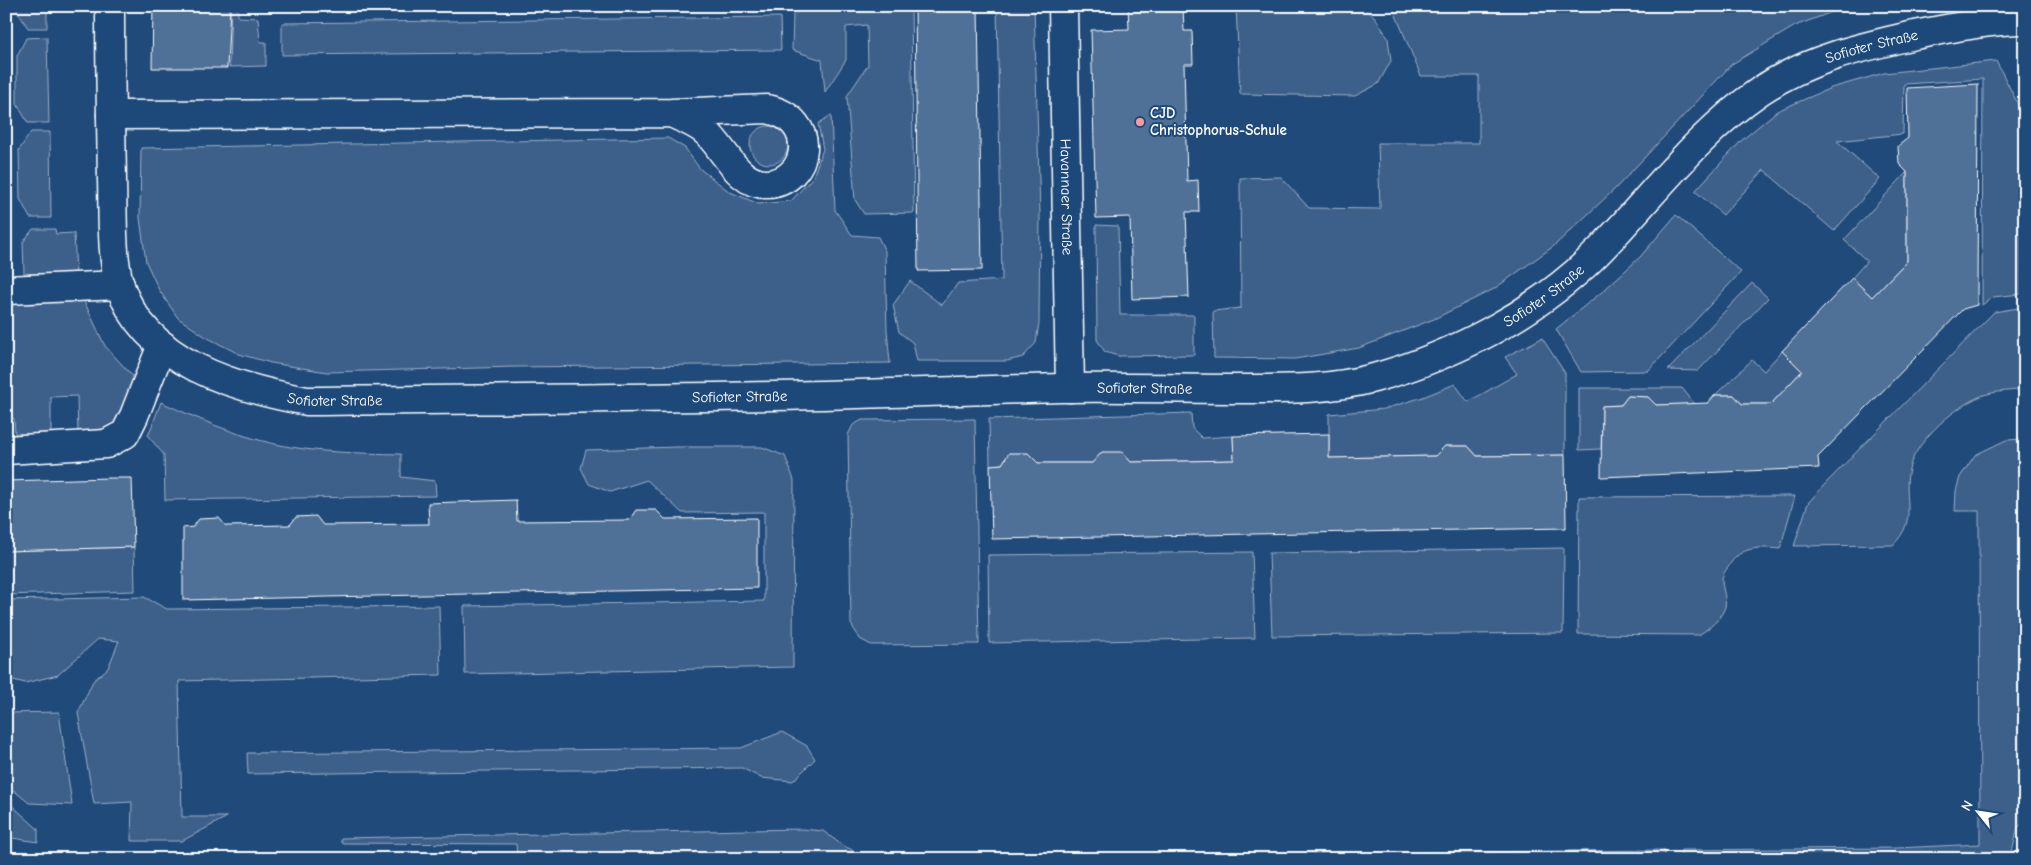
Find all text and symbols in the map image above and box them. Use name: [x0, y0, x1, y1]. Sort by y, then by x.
street label: Sofioter Straße: [1823, 25, 1920, 67]
place label: CJD Christophorus-Schule: [1150, 104, 1287, 139]
marker: CJD Christophorus-Schule: [1134, 116, 1146, 128]
street label: Havannaer Straße: [1056, 139, 1077, 256]
street label: Sofioter Straße: [1500, 260, 1588, 331]
street label: Sofioter Straße: [1097, 379, 1193, 398]
street label: Sofioter Straße: [692, 387, 788, 406]
street label: Sofioter Straße: [286, 388, 383, 410]
north arrow: [1954, 788, 2004, 838]
text: N: [1958, 798, 1977, 814]

